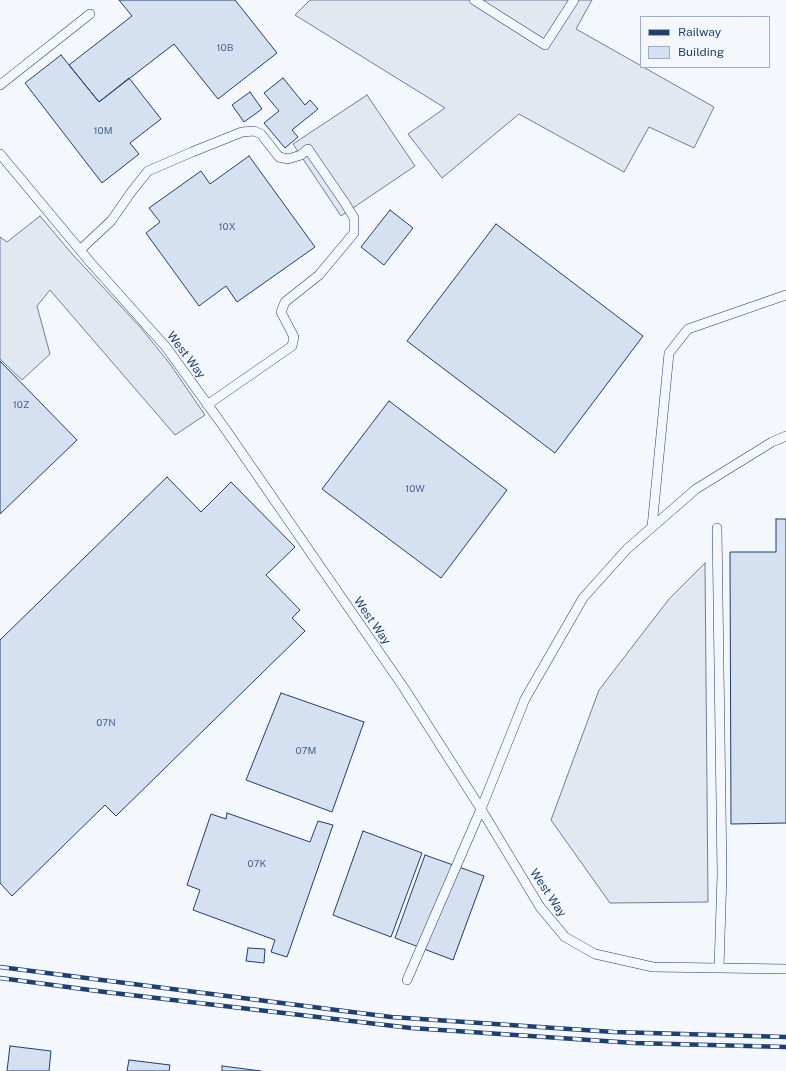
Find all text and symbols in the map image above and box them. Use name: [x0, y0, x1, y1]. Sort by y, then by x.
legend: [640, 16, 770, 68]
text: Railway: [678, 25, 721, 39]
house number: 10B: [217, 42, 233, 54]
text: Building: [678, 45, 724, 59]
house number: 10M: [93, 125, 113, 137]
house number: 10X: [218, 221, 236, 233]
street label: West Way: [164, 329, 208, 381]
house number: 10Z: [13, 399, 29, 411]
house number: 10W: [405, 483, 425, 495]
street label: West Way: [350, 594, 394, 648]
house number: 07N: [96, 717, 116, 729]
house number: 07M: [296, 745, 316, 757]
house number: 07K: [248, 858, 266, 870]
street label: West Way: [527, 866, 569, 920]

